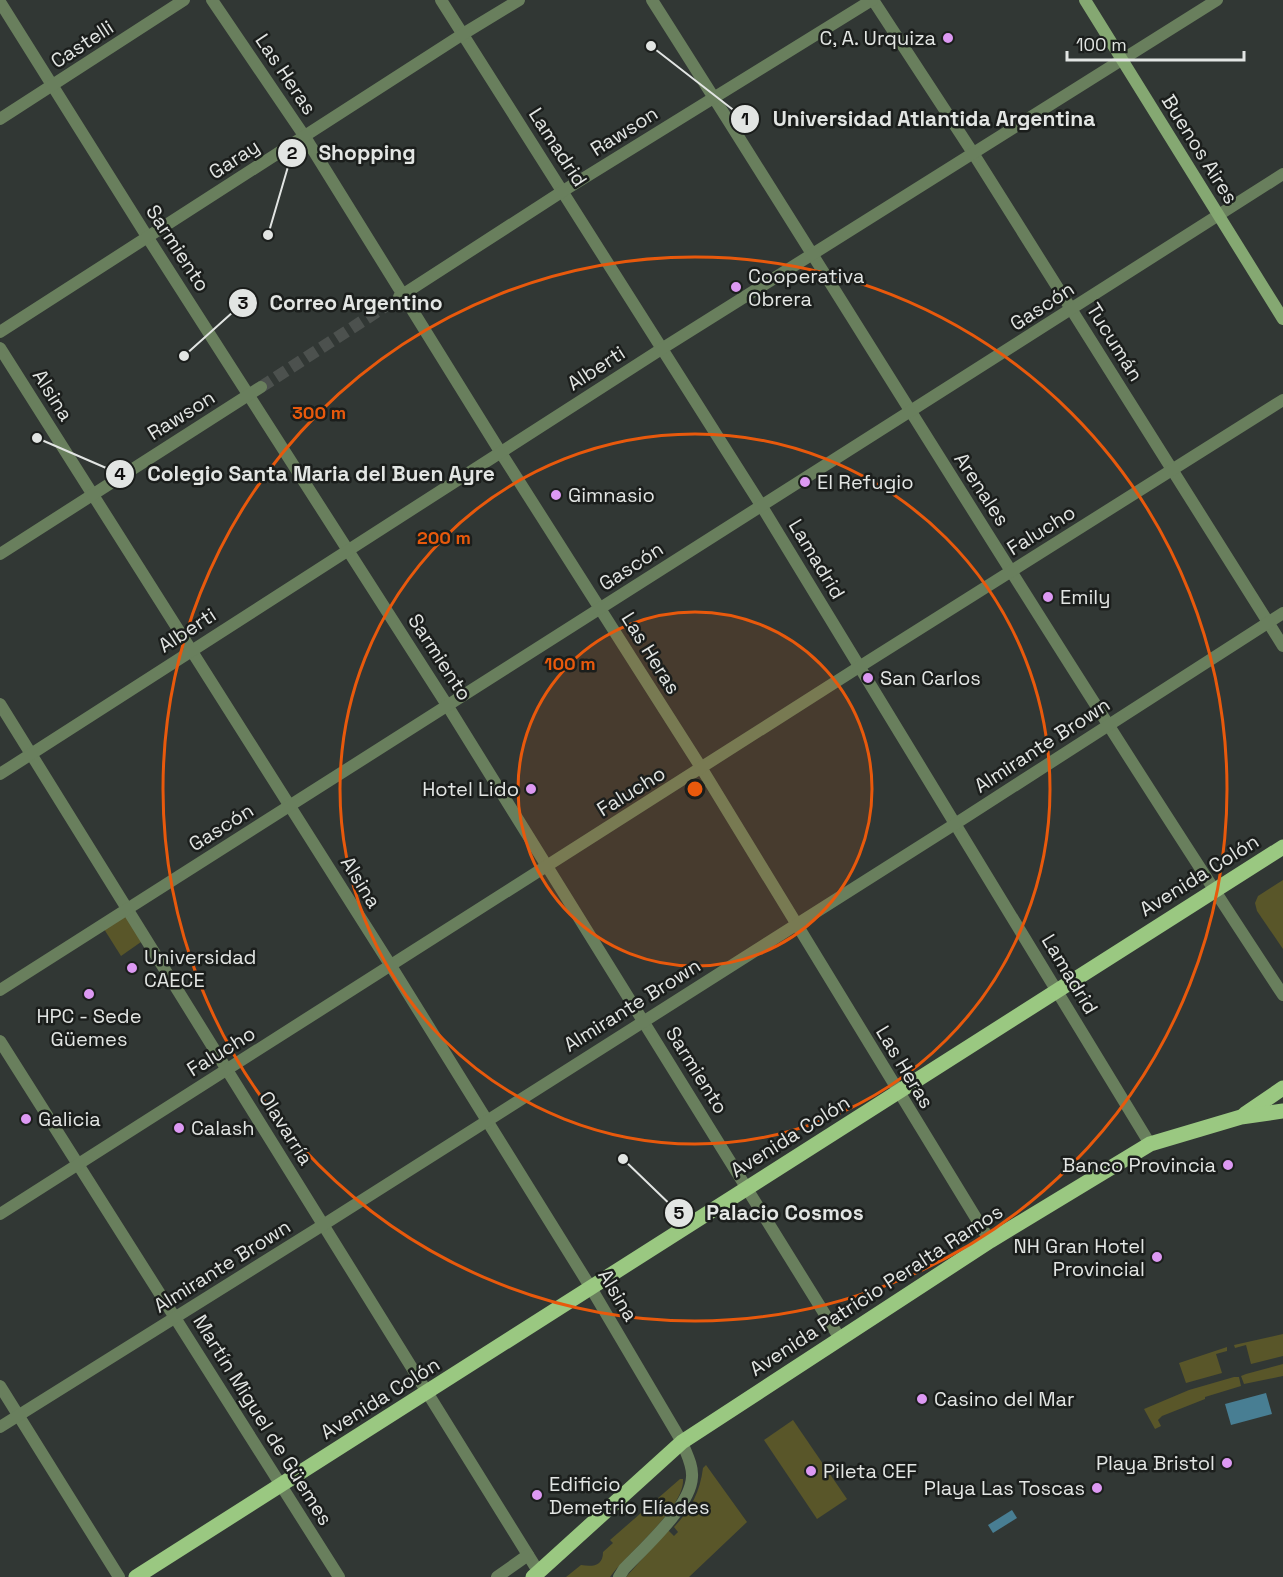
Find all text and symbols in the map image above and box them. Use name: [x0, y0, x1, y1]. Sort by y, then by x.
street label: Castelli: [46, 14, 118, 74]
scale bar: [1067, 24, 1244, 62]
place label: C, A. Urquiza: [819, 25, 936, 51]
street label: Las Heras: [249, 29, 323, 119]
marker: C, A. Urquiza: [941, 31, 955, 45]
text: 100 m: [1076, 33, 1127, 56]
street label: Buenos Aires: [1156, 89, 1244, 209]
callout: Universidad Atlantida Argentina: [730, 99, 1107, 138]
street label: Rawson: [585, 100, 663, 162]
street label: Lamadrid: [523, 103, 593, 191]
text: Universidad Atlantida Argentina: [773, 105, 1095, 132]
text: 1: [741, 107, 749, 130]
street label: Garay: [204, 133, 264, 185]
callout: Shopping: [277, 133, 428, 172]
text: Shopping: [318, 139, 416, 166]
text: 2: [287, 141, 298, 164]
street label: Sarmiento: [140, 200, 216, 296]
place label: Cooperativa Obrera: [748, 263, 864, 312]
street label: Gascón: [1005, 276, 1079, 336]
marker: Cooperativa Obrera: [729, 280, 743, 294]
callout: Correo Argentino: [228, 283, 455, 322]
text: Correo Argentino: [269, 289, 443, 316]
text: 3: [238, 291, 249, 314]
street label: Tucumán: [1081, 298, 1149, 386]
street label: Alberti: [562, 340, 630, 396]
street label: Alsina: [27, 364, 79, 426]
street label: Rawson: [142, 384, 220, 446]
text: 300 m: [292, 401, 346, 424]
street label: Arenales: [949, 447, 1015, 531]
callout: Colegio Santa Maria del Buen Ayre: [105, 454, 506, 493]
text: Colegio Santa Maria del Buen Ayre: [147, 460, 495, 487]
text: 4: [114, 462, 126, 485]
place label: El Refugio: [817, 469, 914, 495]
marker: El Refugio: [798, 475, 812, 489]
place label: Gimnasio: [568, 482, 655, 508]
marker: Gimnasio: [549, 488, 563, 502]
street label: Falucho: [1002, 499, 1080, 561]
street label: Lamadrid: [783, 514, 851, 604]
text: 200 m: [417, 526, 471, 549]
street label: Gascón: [594, 536, 668, 596]
place label: Emily: [1060, 584, 1111, 610]
marker: Emily: [1041, 590, 1055, 604]
street label: Alberti: [153, 602, 221, 658]
street label: Las Heras: [616, 607, 686, 699]
street label: Sarmiento: [402, 609, 478, 705]
text: 100 m: [544, 652, 596, 675]
place label: San Carlos: [880, 665, 981, 691]
marker: San Carlos: [861, 671, 875, 685]
street label: Almirante Brown: [969, 691, 1115, 799]
street label: Falucho: [592, 760, 670, 822]
place label: Hotel Lido: [422, 776, 519, 802]
centre of rings: [685, 779, 705, 799]
marker: Hotel Lido: [524, 782, 538, 796]
street label: Gascón: [184, 797, 258, 857]
street label: Avenida Colón: [1135, 828, 1263, 922]
street label: Alsina: [335, 851, 387, 913]
street label: Lamadrid: [1036, 929, 1104, 1019]
place label: Universidad CAECE: [144, 944, 256, 993]
street label: Almirante Brown: [559, 952, 705, 1058]
marker: Universidad CAECE: [125, 961, 139, 975]
marker: HPC - Sede Güemes: [82, 987, 96, 1001]
place label: HPC - Sede Güemes: [36, 1003, 142, 1052]
street label: Falucho: [182, 1020, 260, 1082]
street label: Sarmiento: [660, 1021, 734, 1119]
street label: Las Heras: [870, 1021, 940, 1113]
street label: Olavarría: [253, 1086, 319, 1170]
street label: Avenida Colón: [726, 1089, 854, 1183]
place label: Galicia: [38, 1106, 101, 1132]
marker: Galicia: [19, 1112, 33, 1126]
place label: Calash: [191, 1115, 254, 1141]
marker: Calash: [172, 1121, 186, 1135]
place label: Banco Provincia: [1062, 1152, 1216, 1178]
marker: Banco Provincia: [1221, 1158, 1235, 1172]
callout: Palacio Cosmos: [664, 1194, 875, 1233]
street label: Avenida Patricio Peralta Ramos: [744, 1198, 1008, 1382]
text: Palacio Cosmos: [706, 1199, 864, 1226]
text: 5: [674, 1201, 685, 1224]
street label: Almirante Brown: [149, 1213, 295, 1319]
place label: NH Gran Hotel Provincial: [1013, 1233, 1145, 1282]
marker: NH Gran Hotel Provincial: [1150, 1250, 1164, 1264]
street label: Alsina: [592, 1264, 644, 1326]
street label: Martín Miguel de Güemes: [187, 1310, 339, 1530]
street label: Avenida Colón: [316, 1351, 444, 1445]
place label: Casino del Mar: [934, 1386, 1075, 1412]
marker: Casino del Mar: [915, 1392, 929, 1406]
place label: Playa Bristol: [1096, 1450, 1215, 1476]
marker: Playa Bristol: [1220, 1456, 1234, 1470]
place label: Pileta CEF: [823, 1458, 917, 1484]
marker: Pileta CEF: [804, 1464, 818, 1478]
place label: Edificio Demetrio Elíades: [549, 1471, 709, 1520]
place label: Playa Las Toscas: [924, 1475, 1085, 1501]
marker: Playa Las Toscas: [1090, 1481, 1104, 1495]
marker: Edificio Demetrio Elíades: [530, 1488, 544, 1502]

